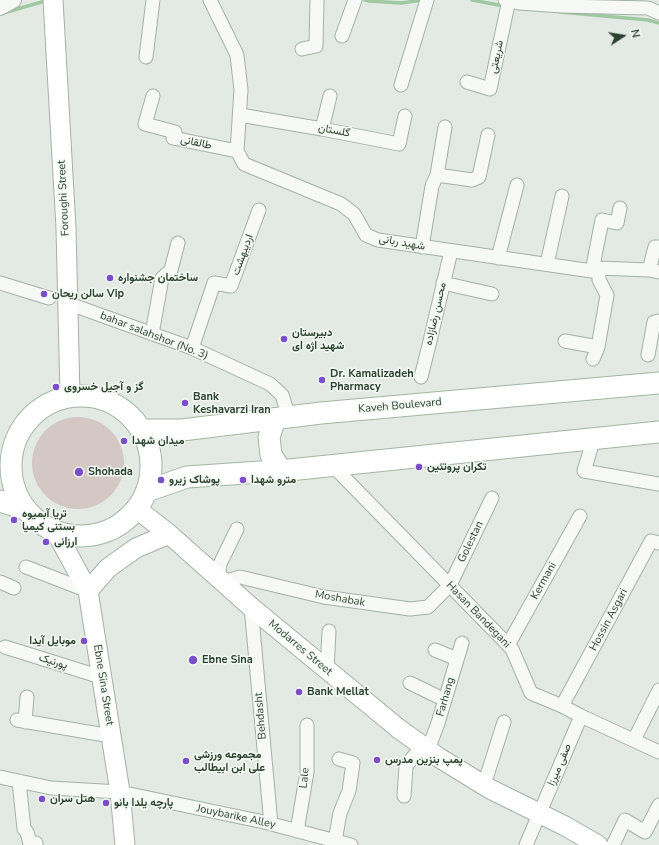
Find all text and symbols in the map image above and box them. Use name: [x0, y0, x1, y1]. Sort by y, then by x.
north arrow: [603, 16, 643, 56]
text: N: [627, 28, 643, 39]
street label: شریعتی: [487, 39, 507, 75]
street label: گلستان: [317, 121, 351, 141]
street label: طالقانی: [179, 133, 213, 153]
street label: Foroughi Street: [55, 160, 73, 236]
street label: شهید ربانی: [378, 232, 426, 254]
street label: اردیبهشت: [229, 233, 257, 277]
place label: ساختمان جشنواره: [118, 271, 198, 285]
marker: ساختمان جشنواره: [105, 273, 115, 283]
street label: محسن رضازاده: [422, 281, 450, 347]
place label: سالن ریحان Vip: [52, 287, 124, 301]
marker: سالن ریحان Vip: [39, 289, 49, 299]
street label: bahar salahshor (No. 3): [98, 309, 210, 363]
place label: دبیرستان شهید اژه ای: [292, 326, 344, 352]
marker: دبیرستان شهید اژه ای: [279, 334, 289, 344]
place label: Dr. Kamalizadeh Pharmacy: [330, 367, 414, 393]
marker: Dr. Kamalizadeh Pharmacy: [317, 375, 327, 385]
place label: گز و آجیل خسروی: [64, 380, 144, 394]
marker: گز و آجیل خسروی: [51, 382, 61, 392]
place label: Bank Keshavarzi Iran: [193, 390, 271, 416]
street label: Kaveh Boulevard: [358, 396, 442, 416]
marker: Bank Keshavarzi Iran: [180, 398, 190, 408]
place label: میدان شهدا: [132, 434, 184, 448]
marker: میدان شهدا: [119, 436, 129, 446]
place label: تکران پروتئین: [427, 460, 487, 474]
marker: تکران پروتئین: [414, 462, 424, 472]
place label: Shohada: [88, 465, 133, 479]
marker: Shohada: [73, 466, 85, 478]
place label: پوشاک زیرو: [169, 473, 220, 487]
place label: مترو شهدا: [251, 473, 296, 487]
marker: پوشاک زیرو: [156, 475, 166, 485]
marker: مترو شهدا: [238, 475, 248, 485]
place label: تریا آبمیوه بستنی کیمیا: [22, 507, 75, 533]
marker: تریا آبمیوه بستنی کیمیا: [9, 515, 19, 525]
street label: Golestan: [455, 519, 487, 565]
place label: ارزانی: [54, 535, 77, 549]
marker: ارزانی: [41, 537, 51, 547]
street label: Kermani: [528, 560, 560, 602]
street label: Hasan Bandegani: [443, 579, 513, 651]
street label: Hossin Asgari: [587, 587, 631, 653]
street label: Moshabak: [314, 588, 366, 610]
street label: Modarres Street: [265, 617, 335, 679]
place label: موبایل آیدا: [29, 634, 76, 648]
marker: موبایل آیدا: [79, 636, 89, 646]
street label: Ebne Sina Street: [90, 643, 116, 727]
street label: پورنیک: [37, 651, 69, 673]
place label: Ebne Sina: [202, 653, 253, 667]
marker: Ebne Sina: [187, 654, 199, 666]
street label: Farhang: [434, 676, 458, 718]
place label: Bank Mellat: [307, 685, 369, 699]
marker: Bank Mellat: [294, 687, 304, 697]
street label: Behdasht: [252, 692, 270, 740]
street label: صفی میرزا: [545, 742, 575, 788]
place label: مجموعه ورزشی علی ابن ابیطالب: [194, 748, 265, 774]
place label: پمپ بنزین مدرس: [385, 753, 463, 767]
marker: پمپ بنزین مدرس: [372, 755, 382, 765]
marker: مجموعه ورزشی علی ابن ابیطالب: [181, 756, 191, 766]
street label: Lale: [297, 767, 313, 789]
place label: هتل سران: [50, 792, 95, 806]
marker: هتل سران: [37, 794, 47, 804]
place label: پارچه یلدا بانو: [114, 796, 173, 810]
marker: پارچه یلدا بانو: [101, 798, 111, 808]
street label: Jouybarike Alley: [195, 802, 277, 832]

